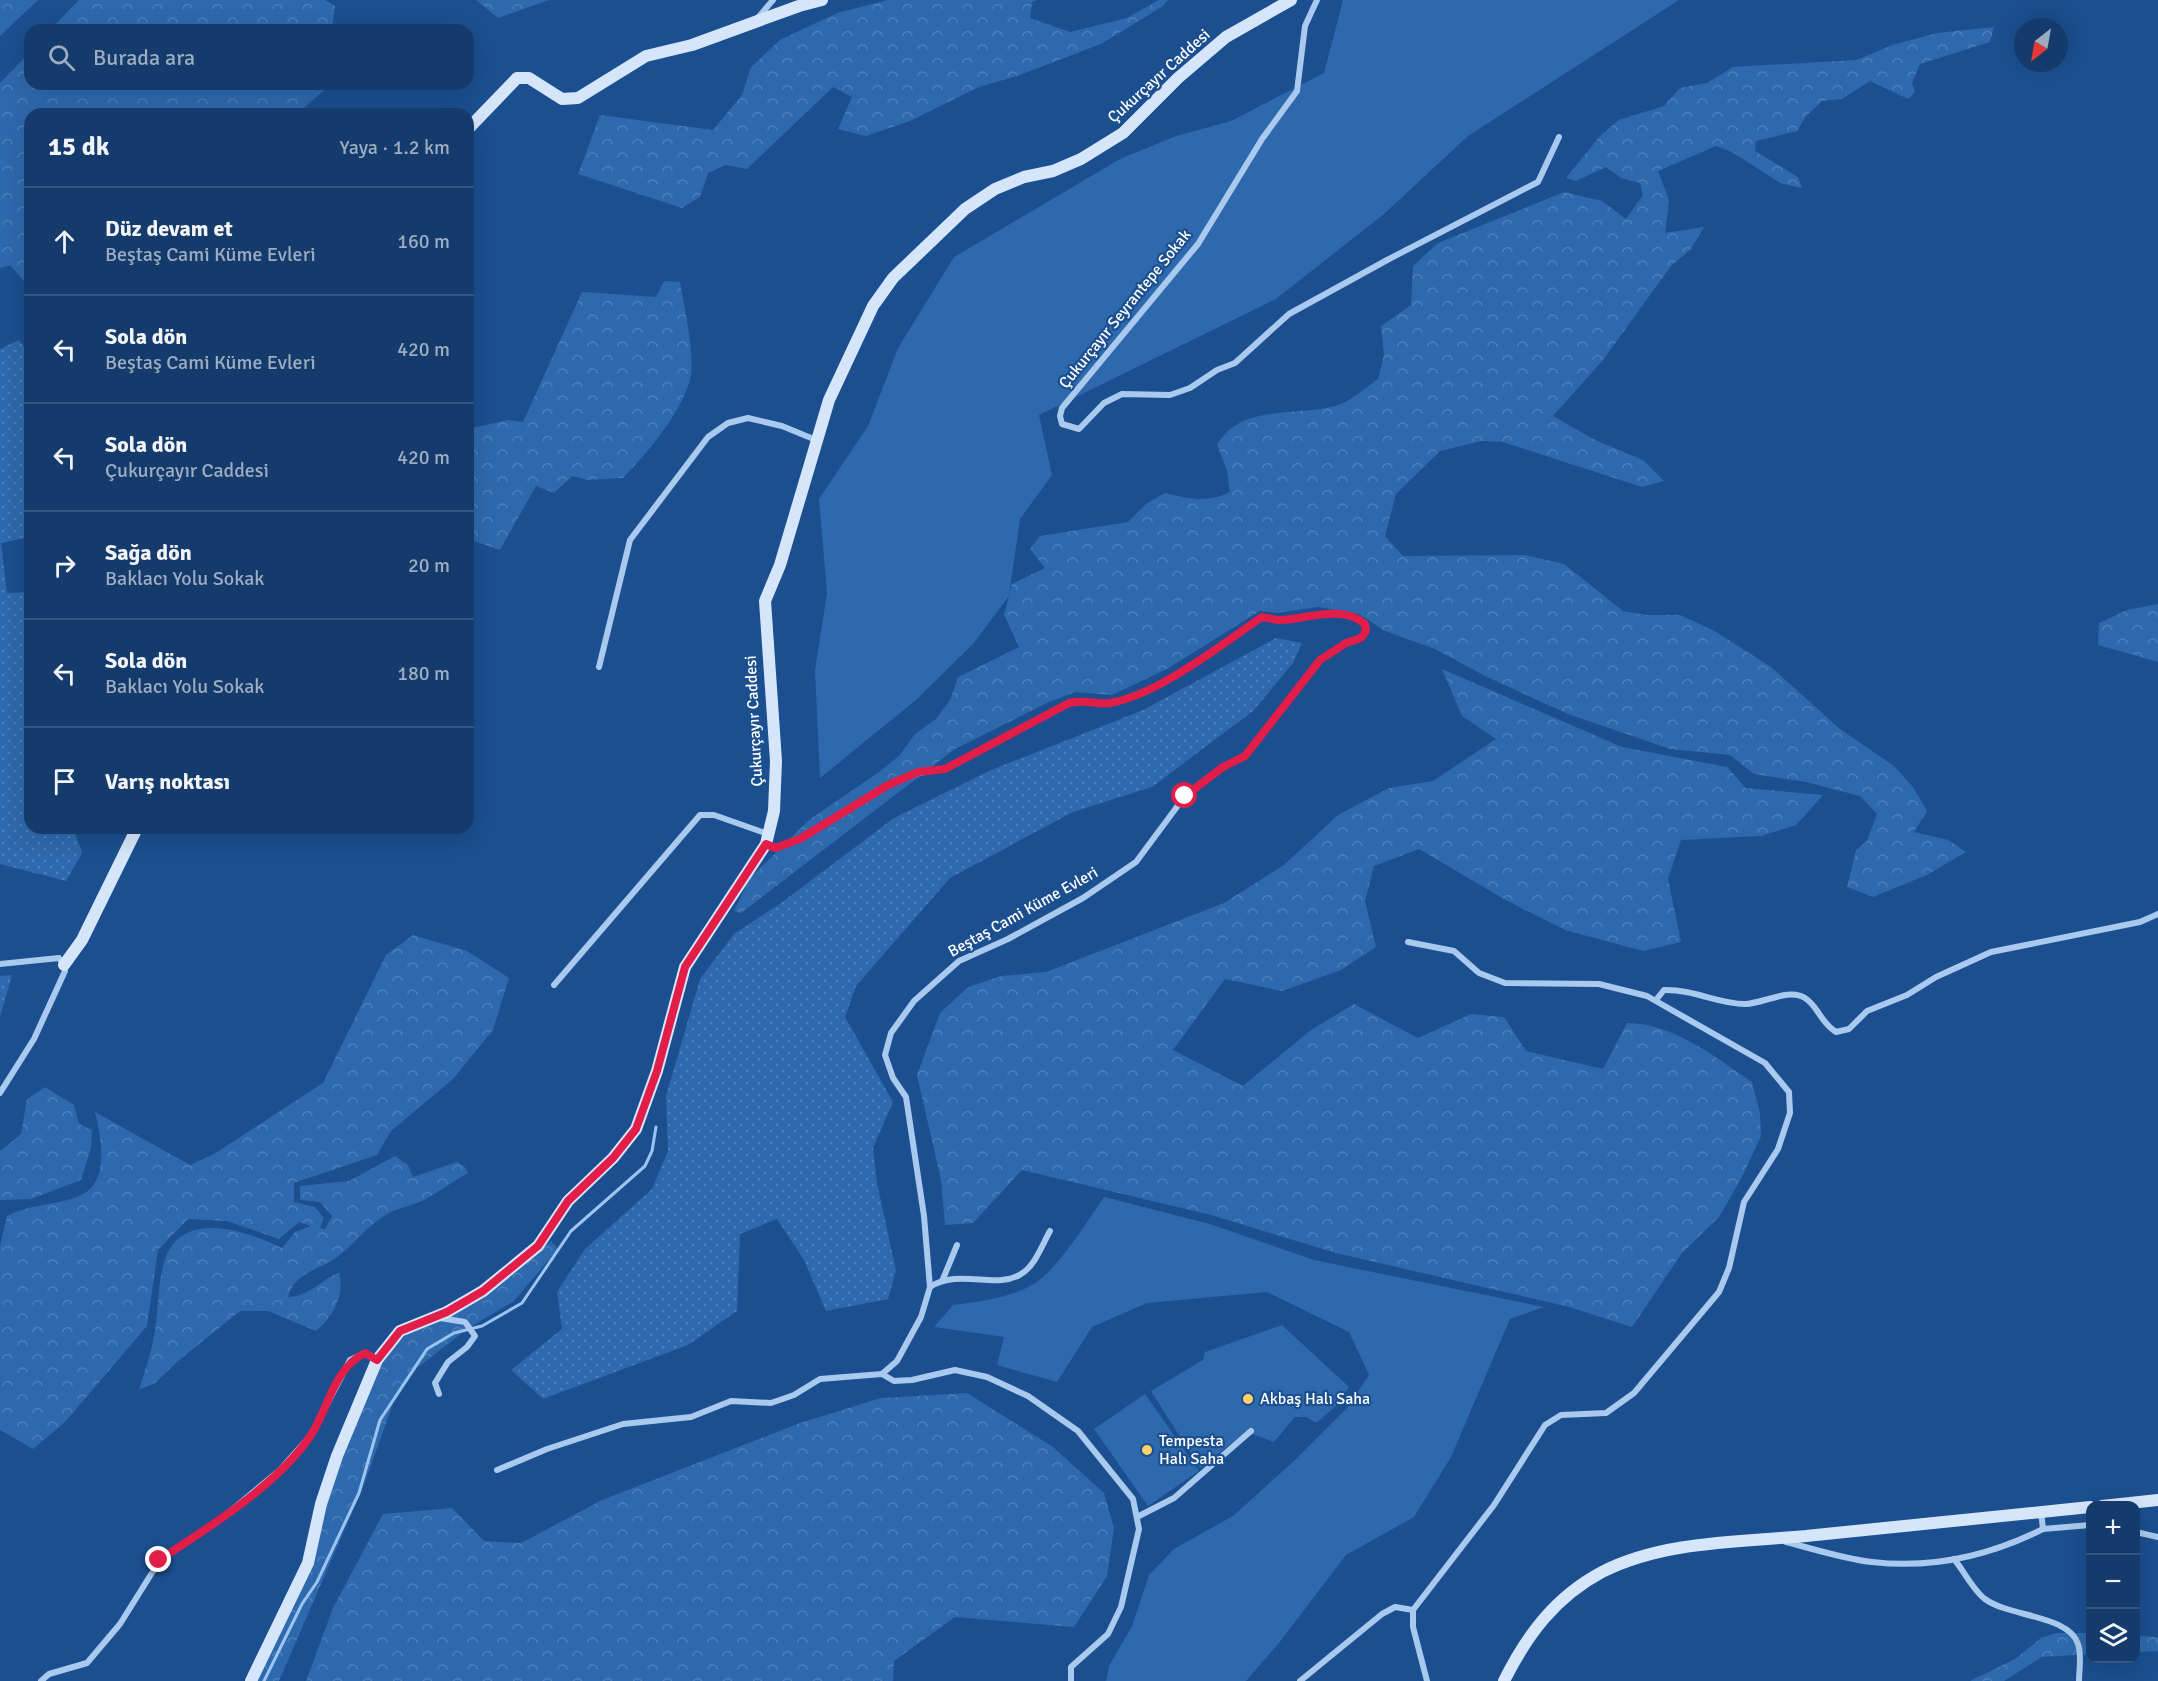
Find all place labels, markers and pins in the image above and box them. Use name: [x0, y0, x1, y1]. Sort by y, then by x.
place label: Akbaş Halı Saha: [1260, 1389, 1370, 1409]
marker: Akbaş Halı Saha: [1241, 1392, 1255, 1406]
place label: Tempesta Halı Saha: [1159, 1431, 1224, 1469]
marker: Tempesta Halı Saha: [1140, 1443, 1154, 1457]

